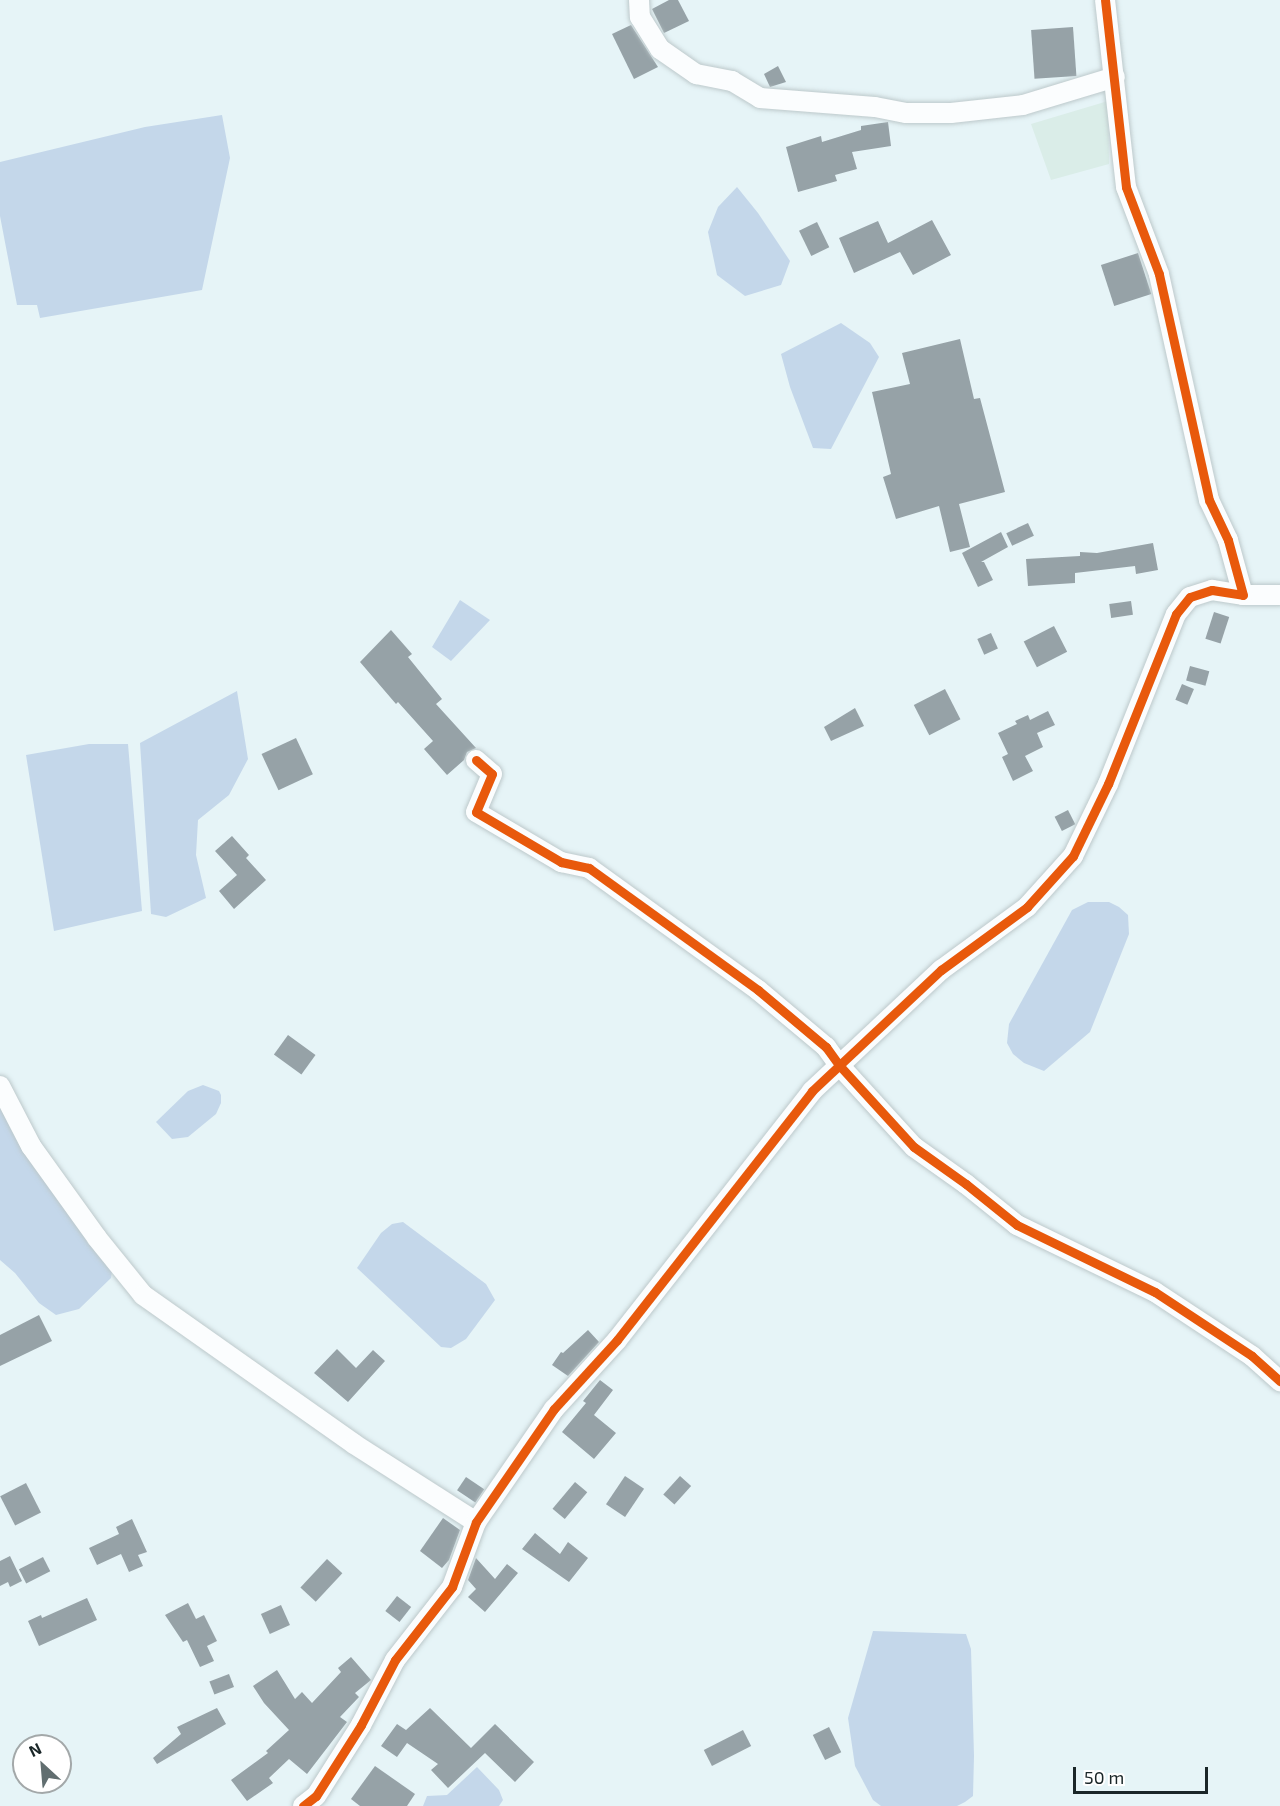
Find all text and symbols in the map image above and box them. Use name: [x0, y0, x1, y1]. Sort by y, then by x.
north arrow: [12, 1734, 72, 1794]
text: N: [25, 1738, 44, 1760]
scale bar: [1076, 1755, 1211, 1793]
text: 50 m: [1084, 1766, 1124, 1788]

